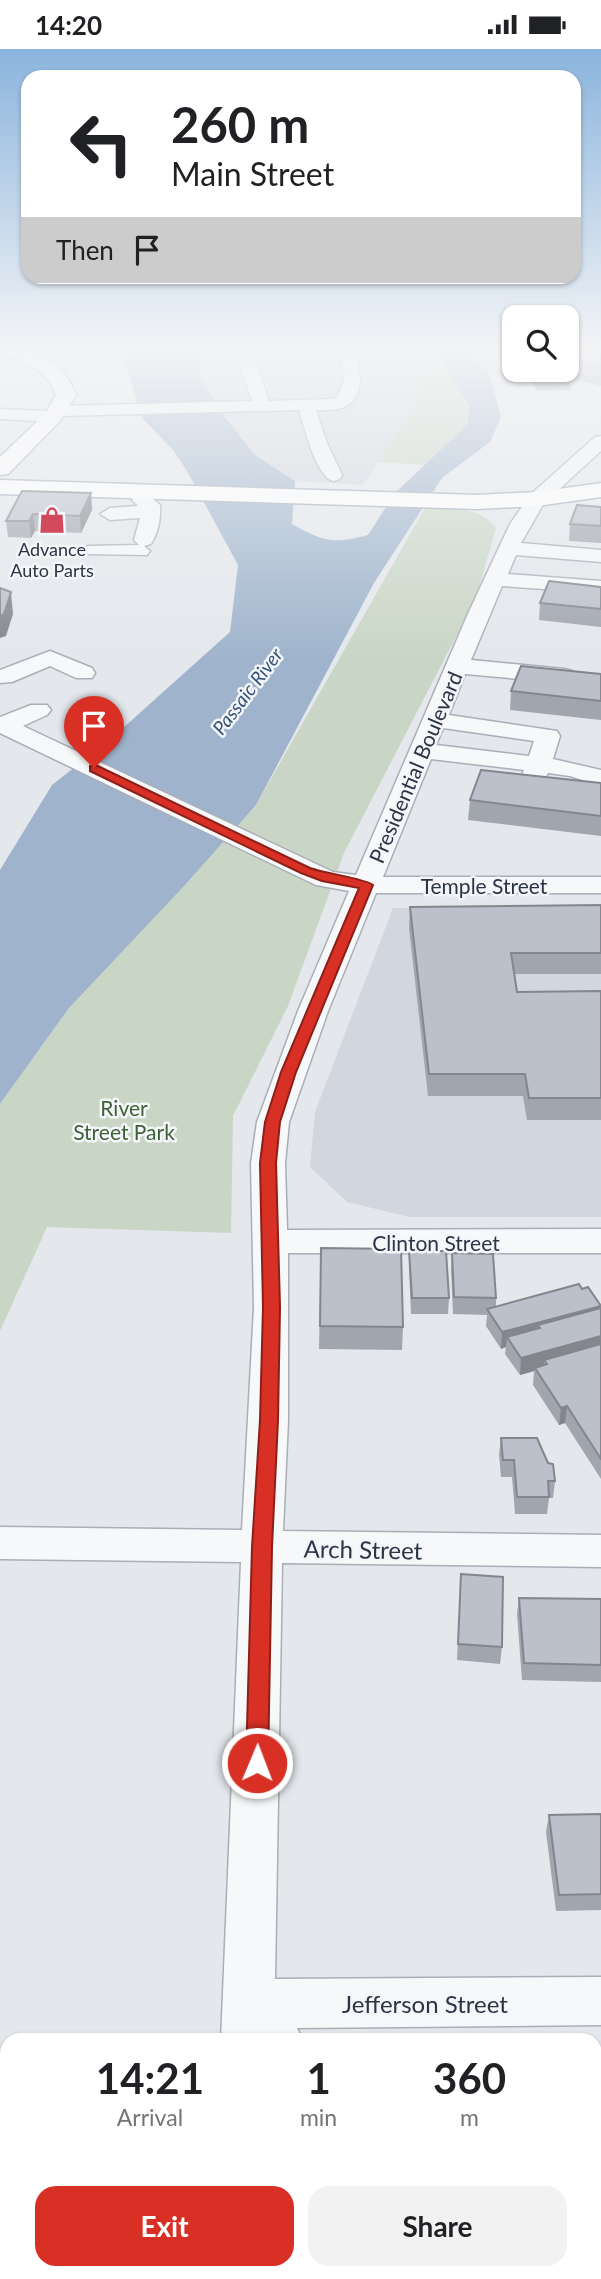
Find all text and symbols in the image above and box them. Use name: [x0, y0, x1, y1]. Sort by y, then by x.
text: 14:20: [35, 9, 102, 41]
text: 260 m: [171, 95, 309, 153]
icon: left: [56, 98, 147, 189]
text: Main Street: [171, 154, 334, 193]
icon: arrive: [128, 231, 166, 269]
text: Then: [56, 234, 114, 266]
map controls: [502, 305, 579, 382]
button: search: [502, 305, 579, 382]
shop icon: Advance Auto Parts: [37, 505, 67, 535]
place label: Advance Auto Parts: [10, 538, 94, 581]
water label: Passaic River: [207, 643, 287, 739]
street label: Presidential Boulevard: [363, 667, 467, 867]
pin: [64, 696, 124, 768]
icon: arrive: [75, 707, 113, 745]
street label: Temple Street: [421, 873, 548, 898]
park label: River Street Park: [73, 1095, 175, 1144]
street label: Clinton Street: [372, 1230, 500, 1255]
street label: Arch Street: [303, 1533, 423, 1565]
position arrow: [220, 1726, 294, 1800]
street label: Jefferson Street: [342, 1989, 508, 2018]
text: 14:21: [96, 2053, 204, 2103]
text: 1: [306, 2053, 331, 2103]
text: 360: [433, 2053, 506, 2103]
text: Arrival: [117, 2103, 183, 2131]
text: min: [300, 2103, 337, 2131]
text: m: [460, 2103, 479, 2131]
button: Exit: [35, 2186, 294, 2266]
button: Share: [308, 2186, 567, 2266]

